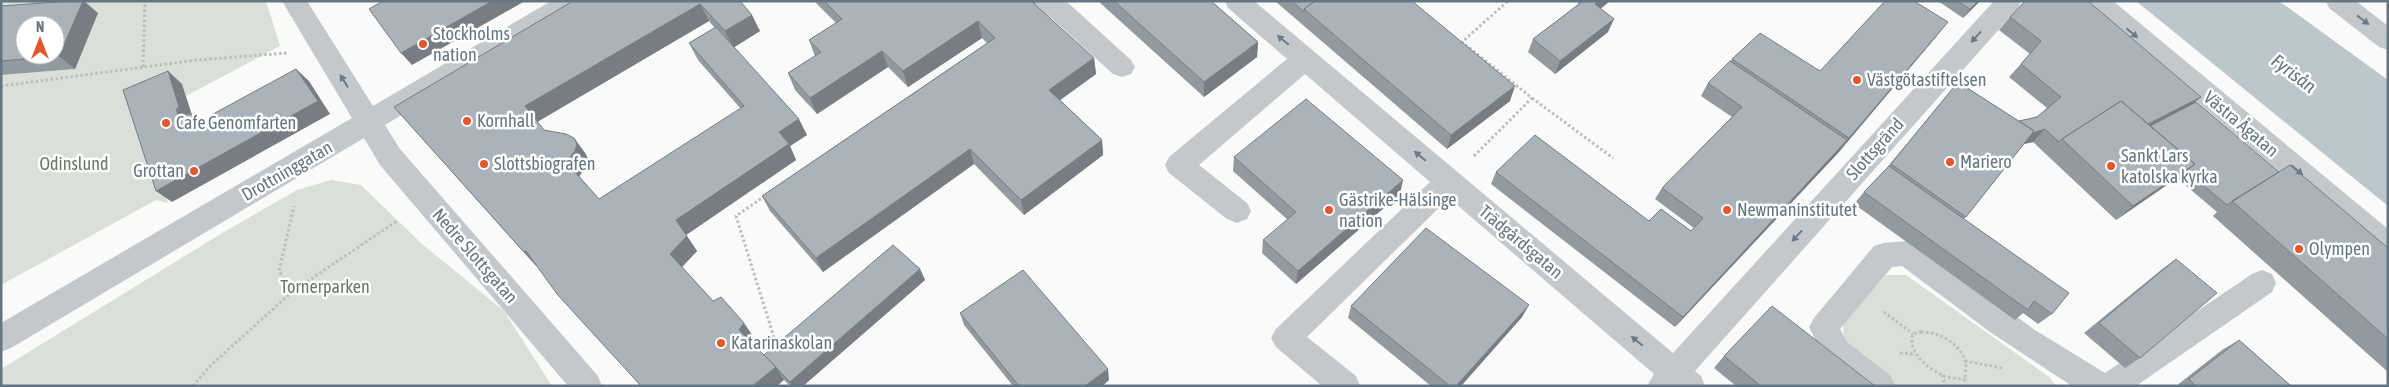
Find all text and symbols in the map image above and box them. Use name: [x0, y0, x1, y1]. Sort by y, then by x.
north arrow: [15, 15, 65, 65]
one-way arrow: [2356, 15, 2369, 26]
text: N: [36, 19, 44, 35]
place label: Stockholms nation: [433, 23, 510, 65]
one-way arrow: [2126, 27, 2139, 38]
one-way arrow: [1970, 31, 1982, 43]
one-way arrow: [1276, 34, 1289, 45]
marker: Stockholms nation: [417, 38, 429, 50]
water label: Fyrisån: [2267, 49, 2321, 97]
place label: Västgötastiftelsen: [1867, 69, 1986, 90]
one-way arrow: [340, 74, 349, 87]
marker: Västgötastiftelsen: [1851, 74, 1863, 86]
street label: Västra Ågatan: [2200, 86, 2283, 161]
place label: Kornhall: [477, 110, 535, 131]
place label: Cafe Genomfarten: [176, 112, 296, 133]
street label: Slottsgränd: [1842, 114, 1908, 184]
marker: Kornhall: [461, 115, 473, 127]
marker: Cafe Genomfarten: [160, 117, 172, 129]
street label: Drottninggatan: [238, 136, 336, 205]
place label: Sankt Lars katolska kyrka: [2121, 145, 2218, 187]
one-way arrow: [1414, 150, 1426, 162]
place label: Mariero: [1960, 151, 2012, 172]
park label: Odinslund: [40, 153, 109, 174]
place label: Slottsbiografen: [494, 153, 595, 174]
marker: Mariero: [1944, 156, 1956, 168]
marker: Slottsbiografen: [478, 158, 490, 170]
place label: Grottan: [133, 160, 184, 181]
marker: Sankt Lars katolska kyrka: [2105, 160, 2117, 172]
marker: Grottan: [188, 165, 200, 177]
one-way arrow: [2291, 165, 2304, 176]
place label: Gästrike-Hälsinge nation: [1339, 189, 1457, 231]
place label: Newmaninstitutet: [1737, 199, 1857, 220]
street label: Trädgårdsgatan: [1475, 201, 1567, 283]
street label: Nedre Slottsgatan: [429, 204, 522, 307]
marker: Gästrike-Hälsinge nation: [1323, 204, 1335, 216]
marker: Newmaninstitutet: [1721, 204, 1733, 216]
one-way arrow: [1791, 229, 1803, 241]
place label: Olympen: [2309, 238, 2370, 259]
marker: Olympen: [2293, 243, 2305, 255]
park label: Tornerparken: [280, 276, 370, 297]
place label: Katarinaskolan: [731, 332, 832, 353]
one-way arrow: [1630, 335, 1643, 346]
marker: Katarinaskolan: [715, 337, 727, 349]

